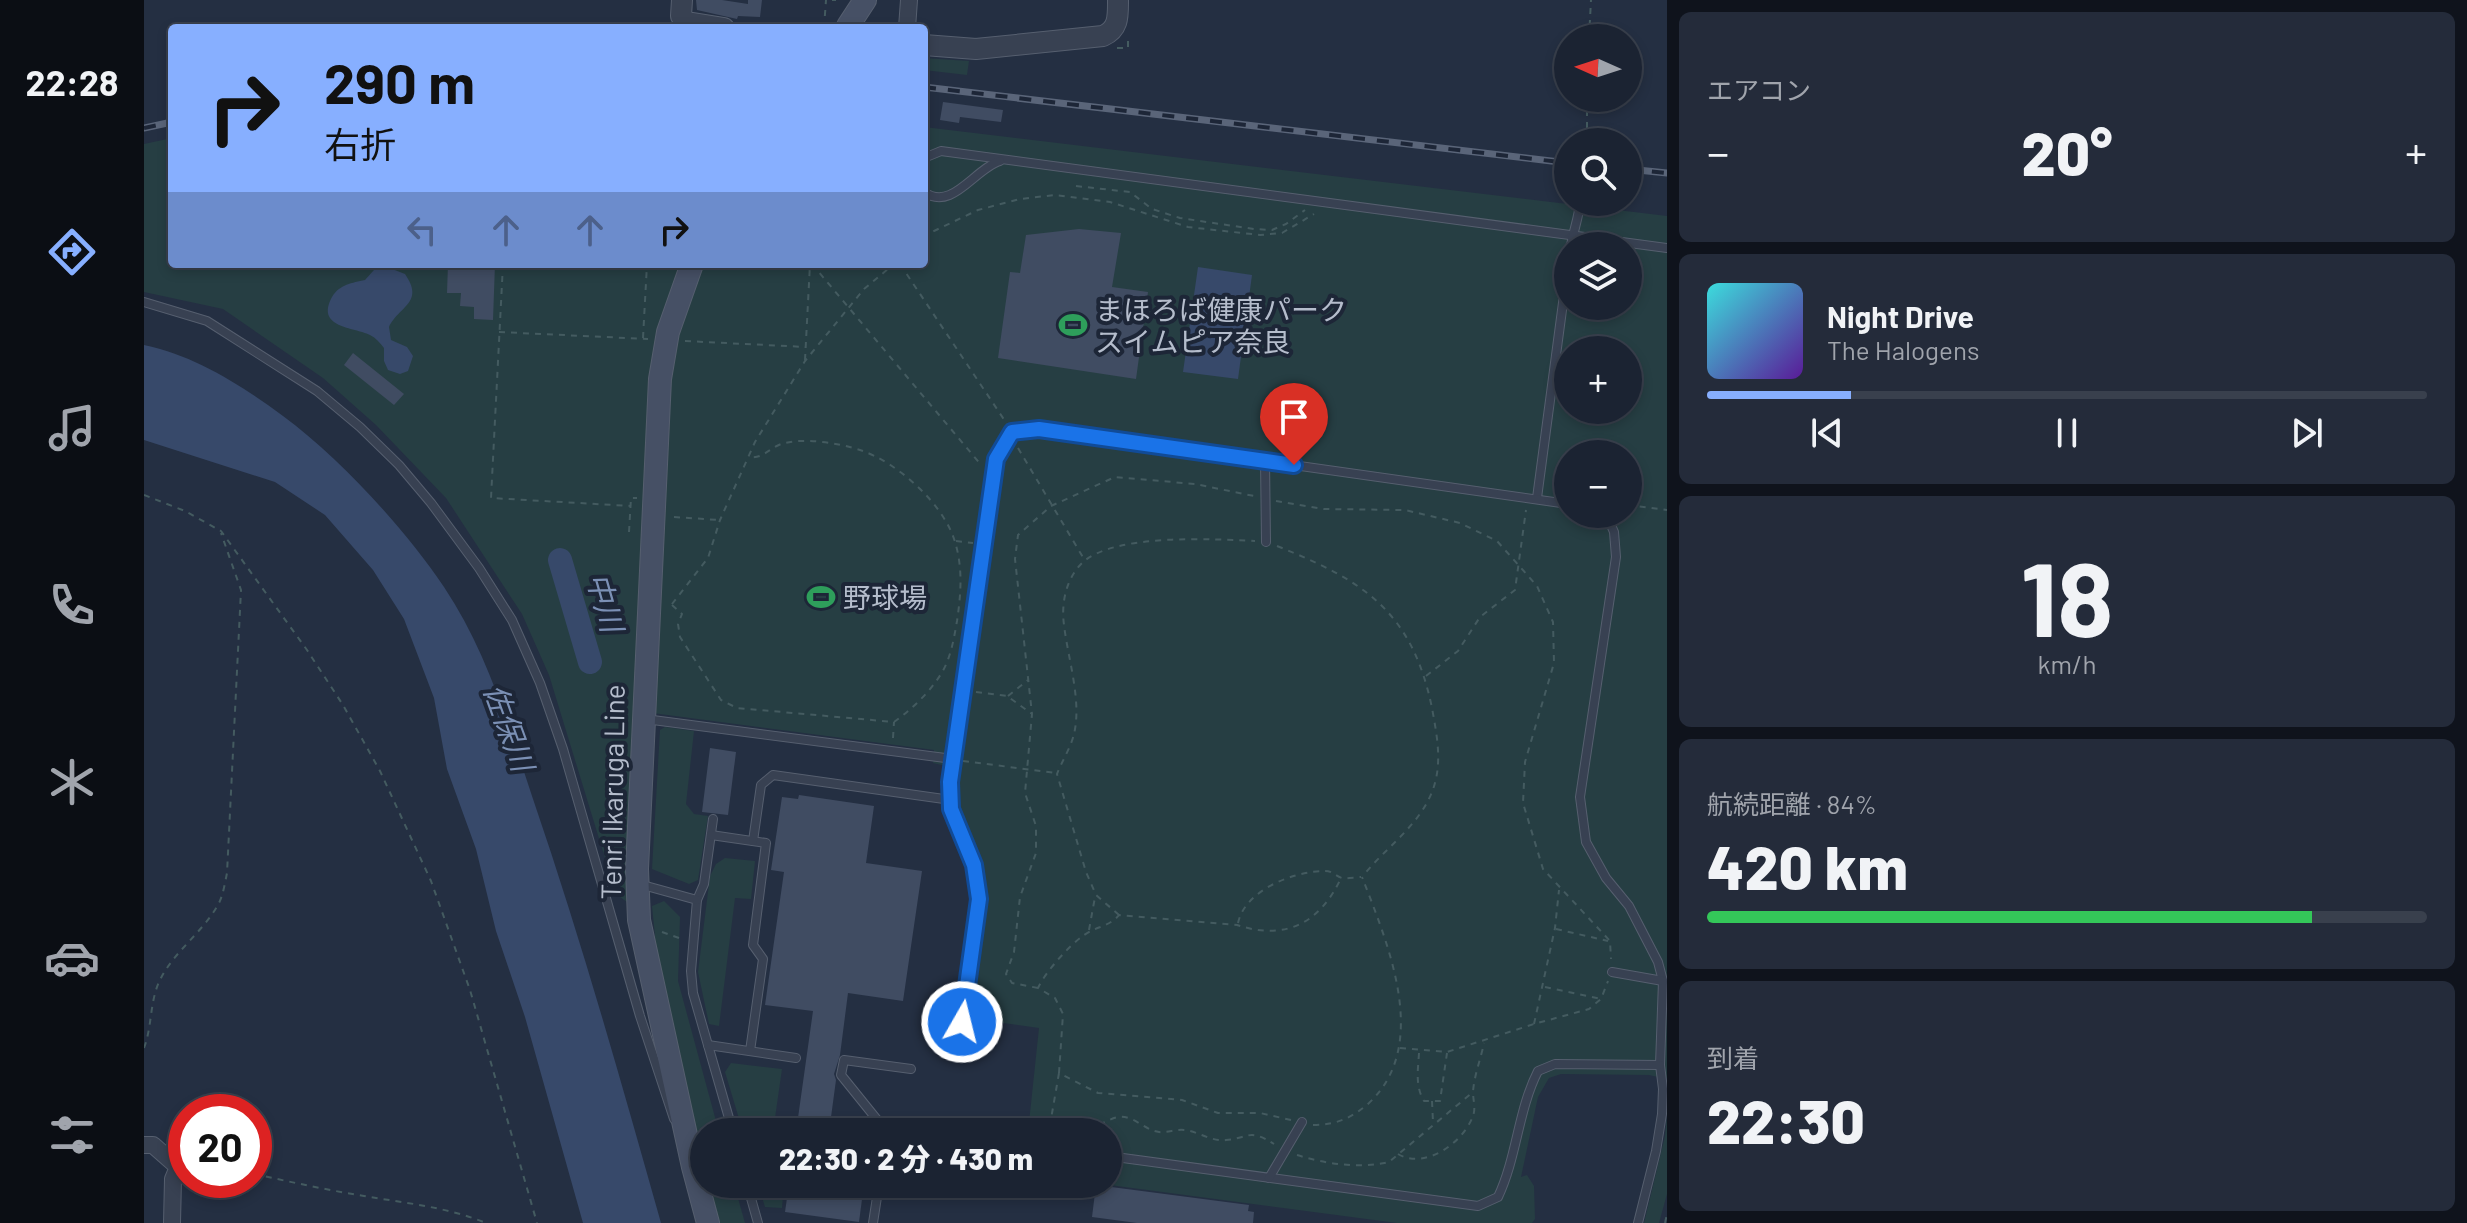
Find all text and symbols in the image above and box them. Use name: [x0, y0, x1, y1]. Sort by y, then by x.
north arrow: [1554, 24, 1642, 112]
map controls: [1554, 24, 1642, 528]
text: 290 m: [324, 48, 475, 115]
icon: right: [192, 56, 296, 160]
text: 22:28: [25, 60, 119, 103]
text: エアコン: [1707, 74, 1811, 105]
text: 20°: [2022, 116, 2112, 188]
text: 右折: [324, 122, 396, 165]
text: −: [1707, 125, 1729, 178]
text: +: [2405, 125, 2427, 178]
button: search: [1554, 128, 1642, 216]
icon: left: [400, 208, 444, 252]
icon: ahead: [484, 208, 528, 252]
icon: ahead: [568, 208, 612, 252]
icon: right: [652, 208, 696, 252]
icon: directions: [44, 224, 100, 280]
button: layers: [1554, 232, 1642, 320]
place label: まほろば健康パーク スイムピア奈良: [1095, 292, 1347, 358]
text: Night Drive: [1827, 298, 1974, 334]
sports icon: まほろば健康パーク スイムピア奈良: [1058, 310, 1088, 340]
text: The Halogens: [1827, 334, 1979, 365]
button: +: [1554, 336, 1642, 424]
pin: [1260, 383, 1328, 465]
icon: arrive: [1272, 395, 1316, 439]
icon: music: [44, 400, 100, 456]
icon: previous: [1805, 411, 1849, 455]
icon: pause: [2045, 411, 2089, 455]
icon: next: [2285, 411, 2329, 455]
button: −: [1554, 440, 1642, 528]
text: 18: [2020, 533, 2114, 658]
water label: 中川: [580, 568, 632, 639]
icon: phone: [44, 577, 100, 633]
place label: 野球場: [843, 580, 927, 614]
sports icon: 野球場: [806, 582, 836, 612]
text: km/h: [2038, 648, 2096, 679]
water label: 佐保川: [478, 679, 543, 778]
street label: Tenri Ikaruga Line: [593, 684, 631, 900]
icon: climate: [44, 754, 100, 810]
text: 航続距離 · 84%: [1707, 788, 1877, 819]
text: 420 km: [1707, 830, 1908, 902]
icon: car: [44, 930, 100, 986]
position arrow: [920, 980, 1004, 1064]
text: 到着: [1707, 1042, 1759, 1073]
text: 22:30: [1707, 1084, 1865, 1156]
speed limit sign: 20: [168, 1094, 272, 1198]
icon: filters: [44, 1107, 100, 1163]
text: 22:30 · 2 分 · 430 m: [779, 1140, 1033, 1176]

